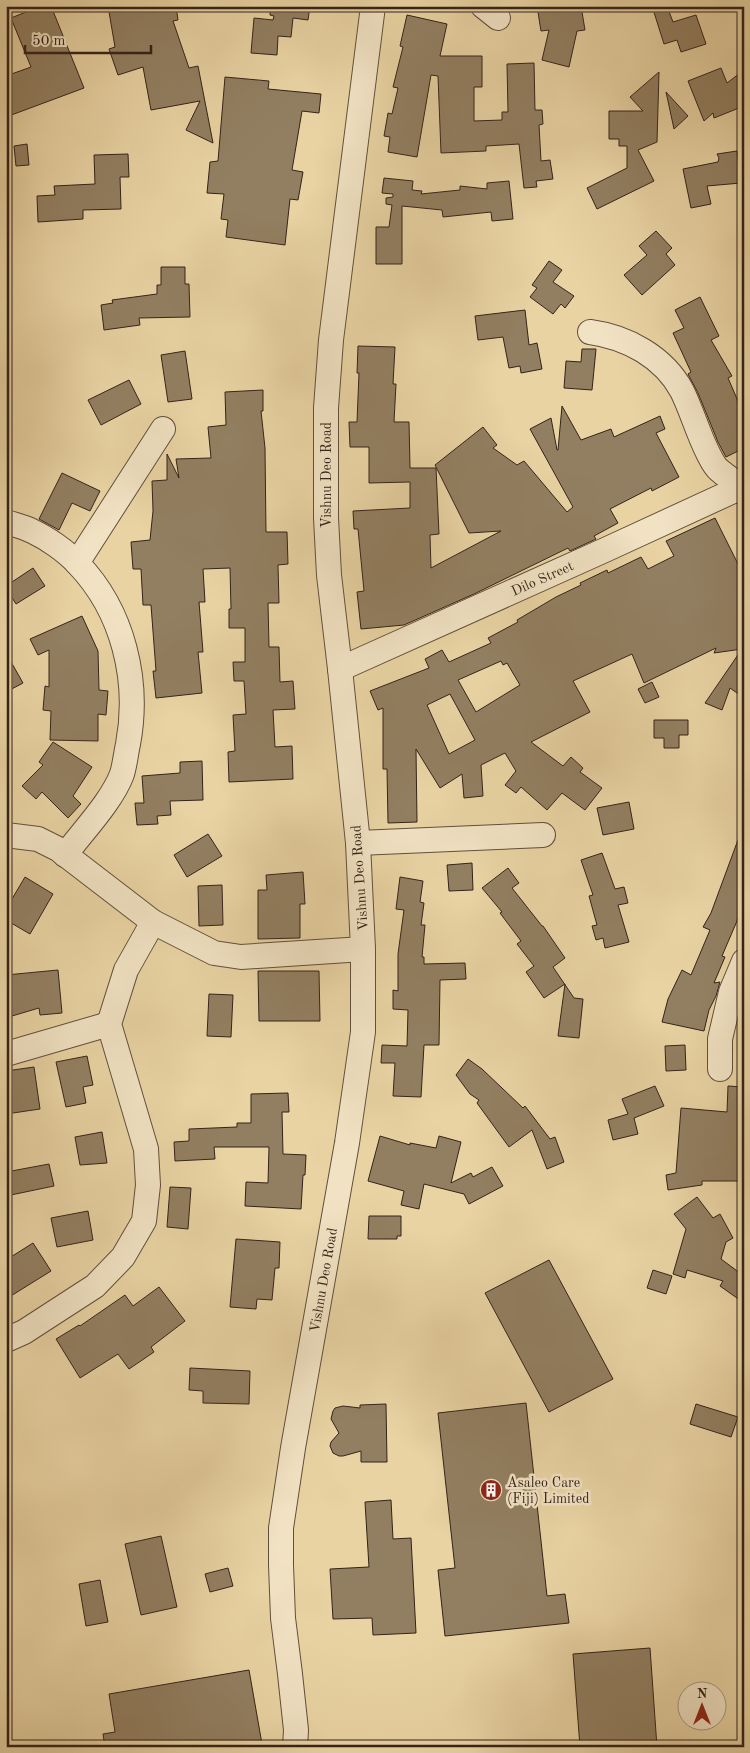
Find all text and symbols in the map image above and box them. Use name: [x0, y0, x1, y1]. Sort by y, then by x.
scale bar: [25, 22, 151, 54]
text: 50 m: [32, 34, 66, 49]
street label: Vishnu Deo Road: [320, 422, 334, 528]
street label: Dilo Street: [509, 559, 576, 599]
street label: Vishnu Deo Road: [349, 825, 371, 931]
street label: Vishnu Deo Road: [308, 1227, 340, 1334]
place label: Asaleo Care (Fiji) Limited: [507, 1476, 590, 1506]
building icon: Asaleo Care (Fiji) Limited: [479, 1478, 503, 1502]
north arrow: [678, 1680, 728, 1730]
text: N: [697, 1687, 708, 1701]

